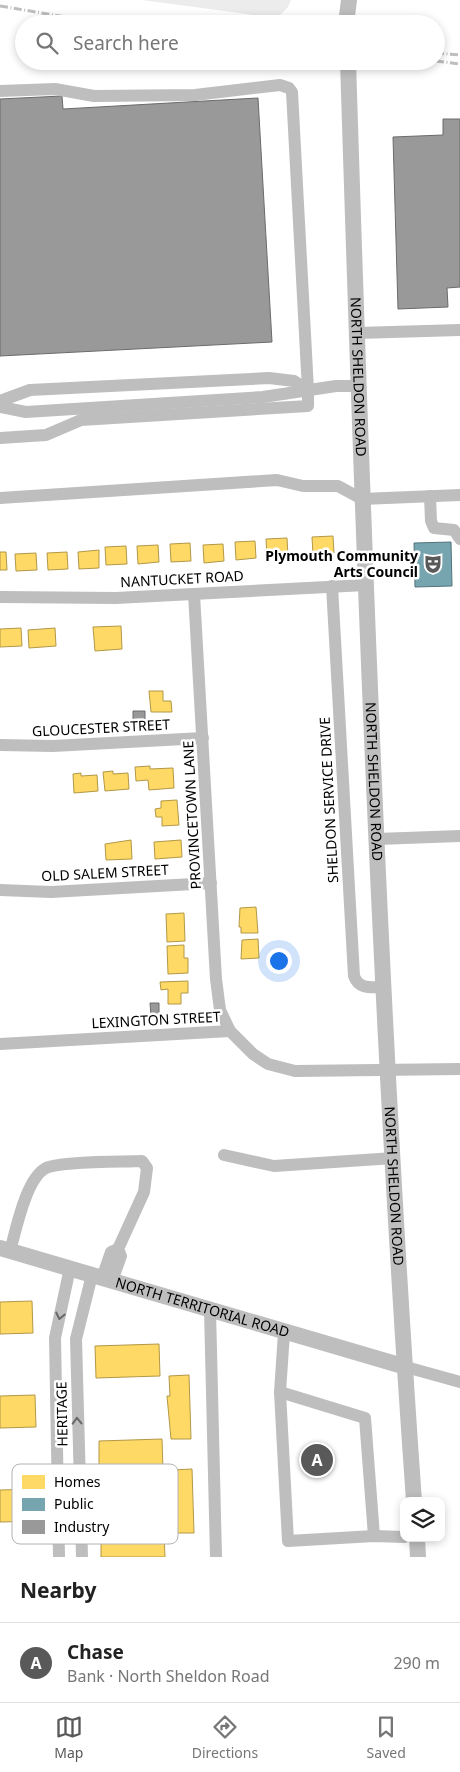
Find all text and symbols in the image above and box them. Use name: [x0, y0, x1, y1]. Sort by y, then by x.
search box: [15, 15, 445, 70]
icon: search: [33, 29, 61, 57]
text: Search here: [73, 30, 179, 56]
street label: NORTH SHELDON ROAD: [347, 297, 371, 457]
place label: Plymouth Community Arts Council: [265, 546, 418, 581]
theatre icon: Plymouth Community Arts Council: [422, 553, 444, 575]
street label: NANTUCKET ROAD: [120, 566, 244, 591]
street label: NORTH SHELDON ROAD: [362, 702, 387, 862]
street label: GLOUCESTER STREET: [31, 714, 171, 741]
street label: SHELDON SERVICE DRIVE: [315, 717, 342, 883]
street label: PROVINCETOWN LANE: [178, 740, 205, 890]
street label: OLD SALEM STREET: [41, 860, 169, 885]
your location: [266, 948, 292, 974]
street label: LEXINGTON STREET: [91, 1007, 221, 1032]
street label: NORTH SHELDON ROAD: [381, 1106, 409, 1266]
street label: NORTH TERRITORIAL ROAD: [113, 1272, 292, 1341]
one-way arrow: [55, 1312, 66, 1320]
street label: HERITAGE: [51, 1381, 72, 1447]
one-way arrow: [72, 1417, 83, 1425]
pin: A: [301, 1441, 333, 1479]
legend: [12, 1464, 178, 1544]
text: Homes: [54, 1472, 101, 1491]
text: Public: [54, 1494, 94, 1513]
map controls: [400, 1497, 445, 1542]
button: layers: [400, 1497, 445, 1542]
text: Industry: [54, 1517, 110, 1536]
text: Nearby: [20, 1576, 96, 1604]
text: Chase: [67, 1639, 124, 1665]
text: A: [30, 1652, 42, 1674]
text: 290 m: [393, 1652, 440, 1674]
text: Bank · North Sheldon Road: [67, 1665, 270, 1687]
tab: Map: [54, 1713, 83, 1762]
tab: Directions: [192, 1713, 258, 1762]
tab: Saved: [367, 1713, 406, 1762]

